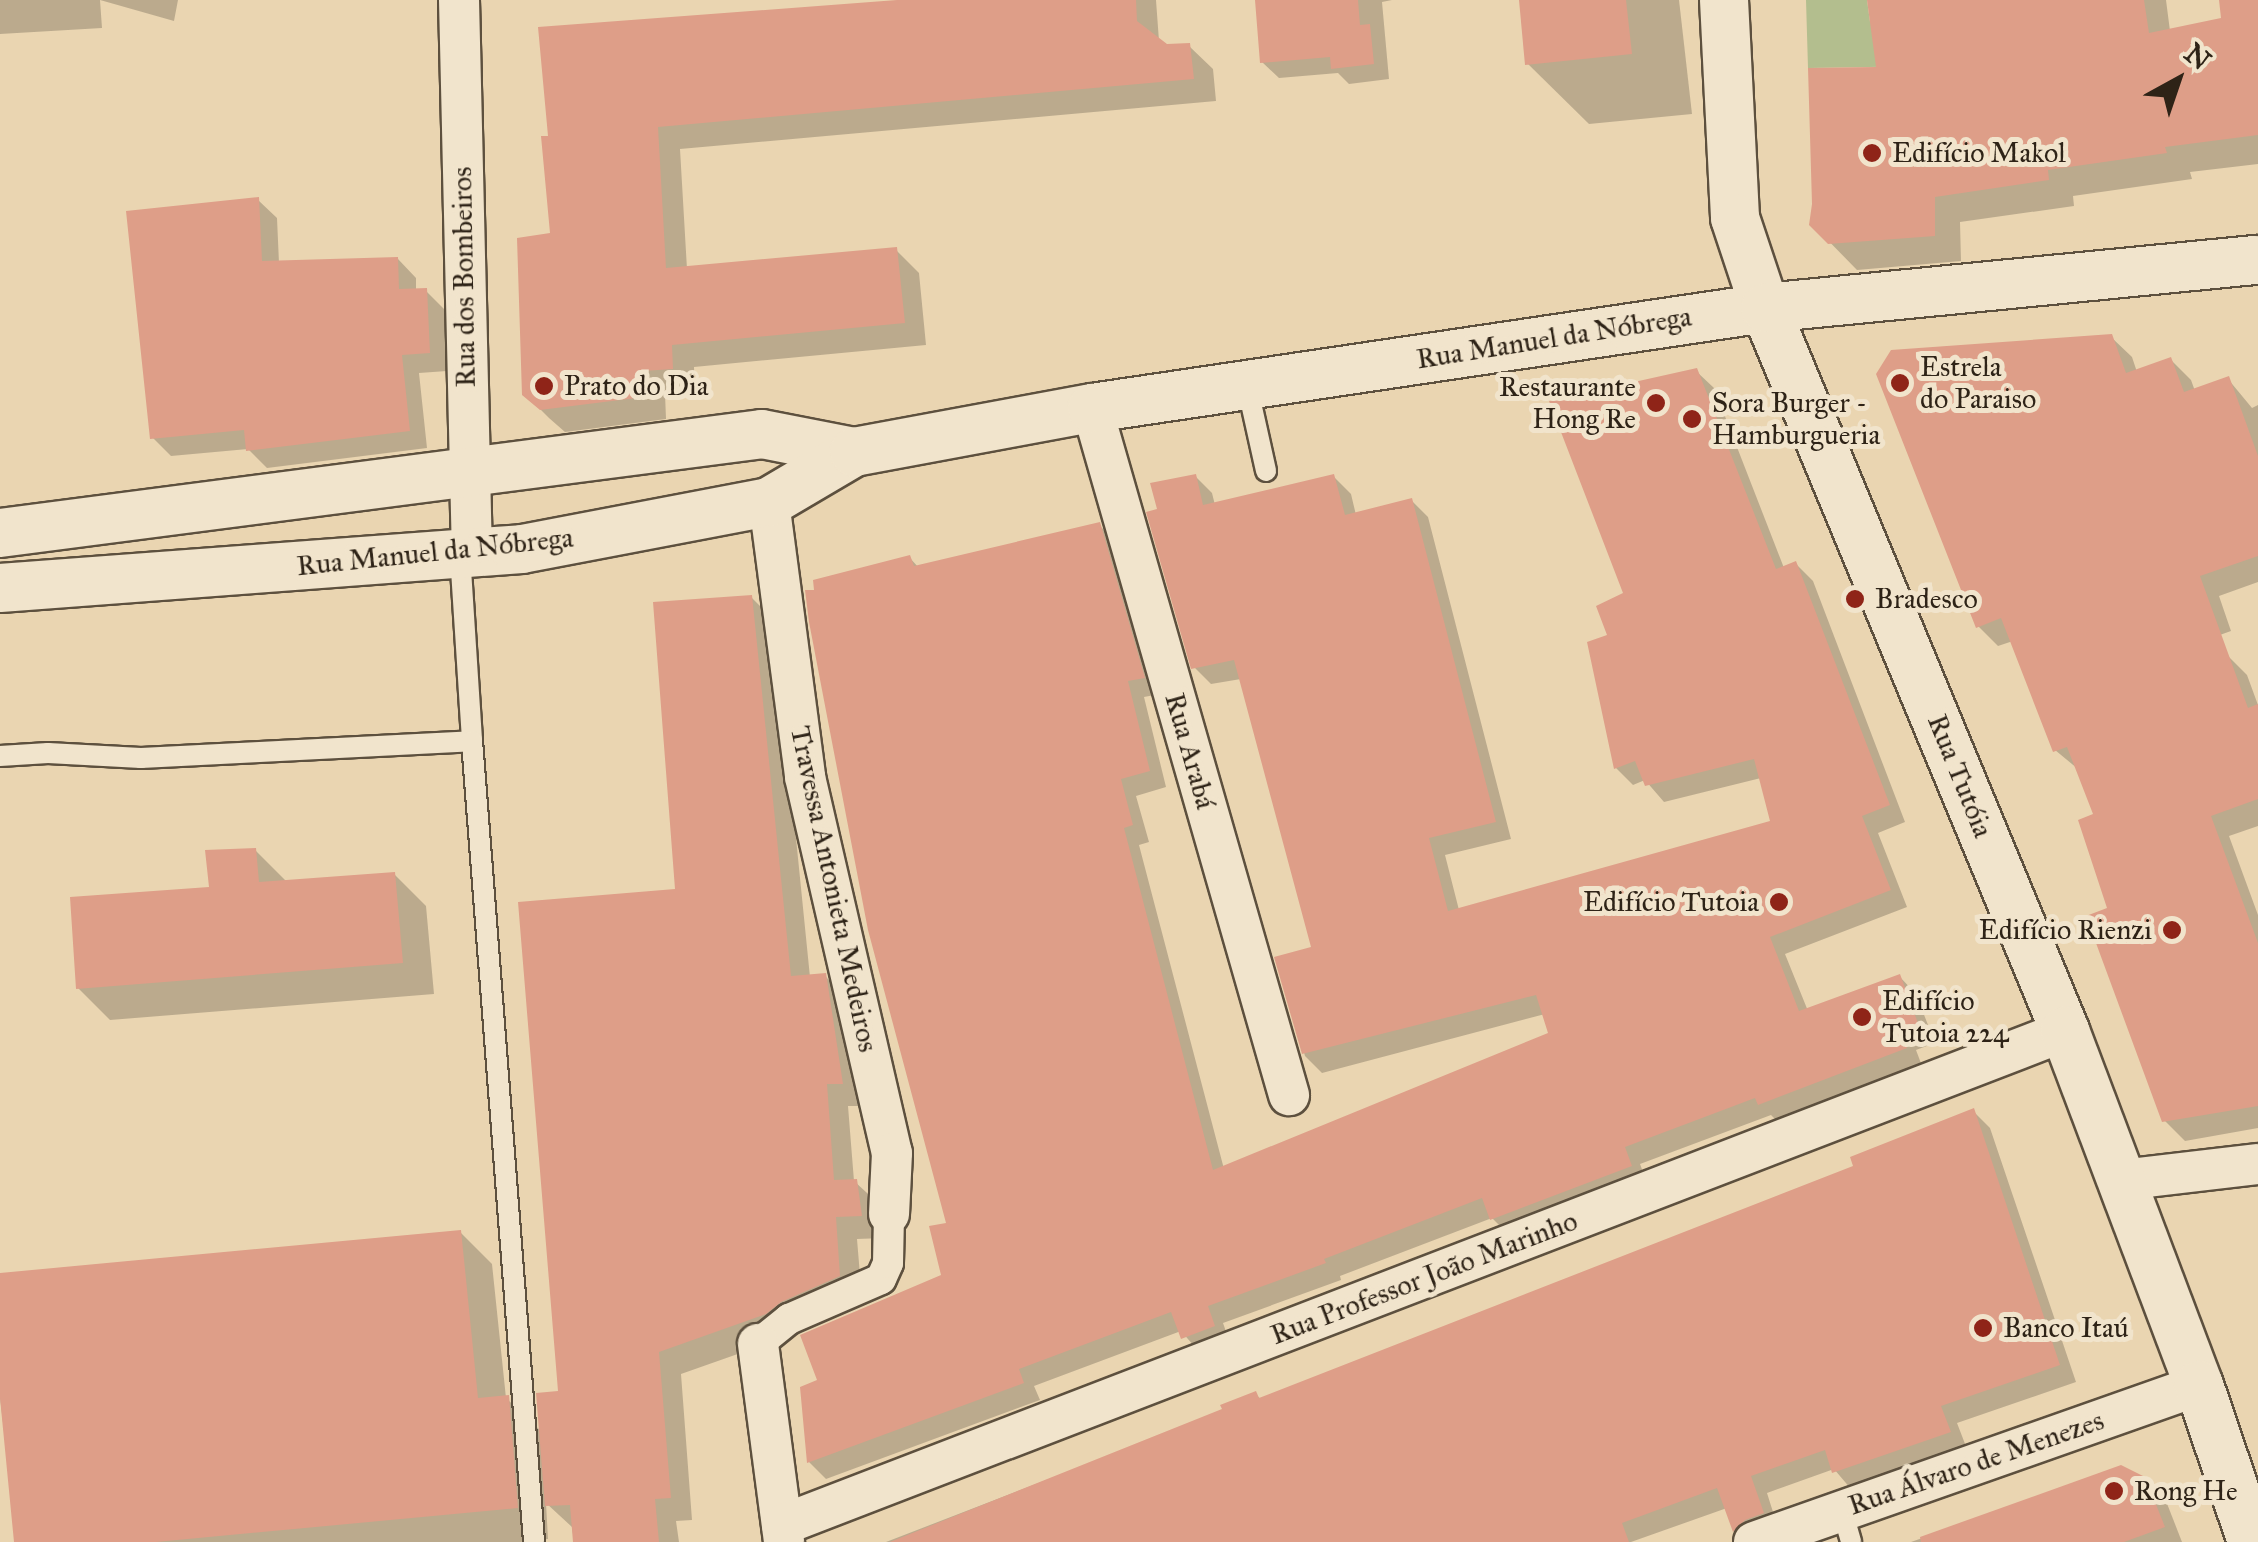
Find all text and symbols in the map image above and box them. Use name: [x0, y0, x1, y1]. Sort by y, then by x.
north arrow: [2128, 30, 2228, 130]
text: N: [2177, 36, 2218, 78]
place label: Edifício Makol: [1892, 136, 2066, 170]
marker: Edifício Makol: [1861, 142, 1883, 164]
street label: Rua dos Bombeiros: [445, 166, 483, 388]
street label: Rua Manuel da Nóbrega: [1414, 300, 1694, 376]
place label: Estrela do Paraiso: [1920, 350, 2036, 416]
place label: Prato do Dia: [564, 369, 708, 403]
place label: Restaurante Hong Re: [1499, 370, 1636, 436]
marker: Estrela do Paraiso: [1889, 372, 1911, 394]
marker: Prato do Dia: [533, 375, 555, 397]
place label: Sora Burger - Hamburgueria: [1712, 386, 1880, 452]
marker: Restaurante Hong Re: [1645, 392, 1667, 414]
marker: Sora Burger - Hamburgueria: [1681, 408, 1703, 430]
street label: Rua Manuel da Nóbrega: [295, 521, 575, 583]
place label: Bradesco: [1875, 582, 1978, 616]
marker: Bradesco: [1844, 588, 1866, 610]
street label: Rua Arabá: [1157, 689, 1223, 813]
street label: Rua Tutóia: [1920, 710, 2000, 842]
street label: Travessa Antonieta Medeiros: [783, 723, 885, 1055]
place label: Edifício Tutoia: [1583, 885, 1759, 919]
marker: Edifício Tutoia: [1768, 891, 1790, 913]
place label: Edifício Rienzi: [1979, 913, 2152, 947]
marker: Edifício Rienzi: [2161, 919, 2183, 941]
place label: Edifício Tutoia 224: [1882, 984, 2009, 1050]
marker: Edifício Tutoia 224: [1851, 1006, 1873, 1028]
street label: Rua Professor João Marinho: [1266, 1204, 1582, 1352]
place label: Banco Itaú: [2003, 1311, 2129, 1345]
marker: Banco Itaú: [1972, 1317, 1994, 1339]
street label: Rua Álvaro de Menezes: [1844, 1404, 2108, 1522]
place label: Rong He: [2134, 1474, 2238, 1508]
marker: Rong He: [2103, 1480, 2125, 1502]

